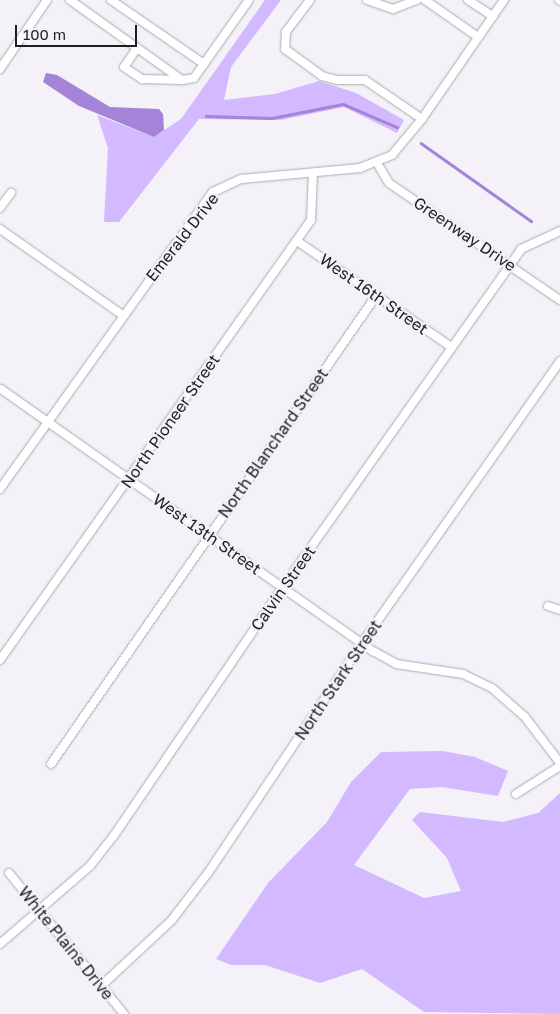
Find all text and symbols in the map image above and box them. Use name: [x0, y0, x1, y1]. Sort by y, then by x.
scale bar: [18, 15, 140, 47]
text: 100 m: [23, 25, 66, 43]
street label: Emerald Drive: [142, 189, 222, 285]
street label: Greenway Drive: [410, 193, 520, 275]
street label: West 16th Street: [316, 249, 432, 339]
street label: North Pioneer Street: [117, 350, 223, 492]
street label: North Blanchard Street: [214, 365, 332, 521]
street label: West 13th Street: [149, 490, 265, 578]
street label: Calvin Street: [247, 542, 319, 634]
street label: North Stark Street: [291, 616, 385, 744]
street label: White Plains Drive: [14, 883, 118, 1003]

